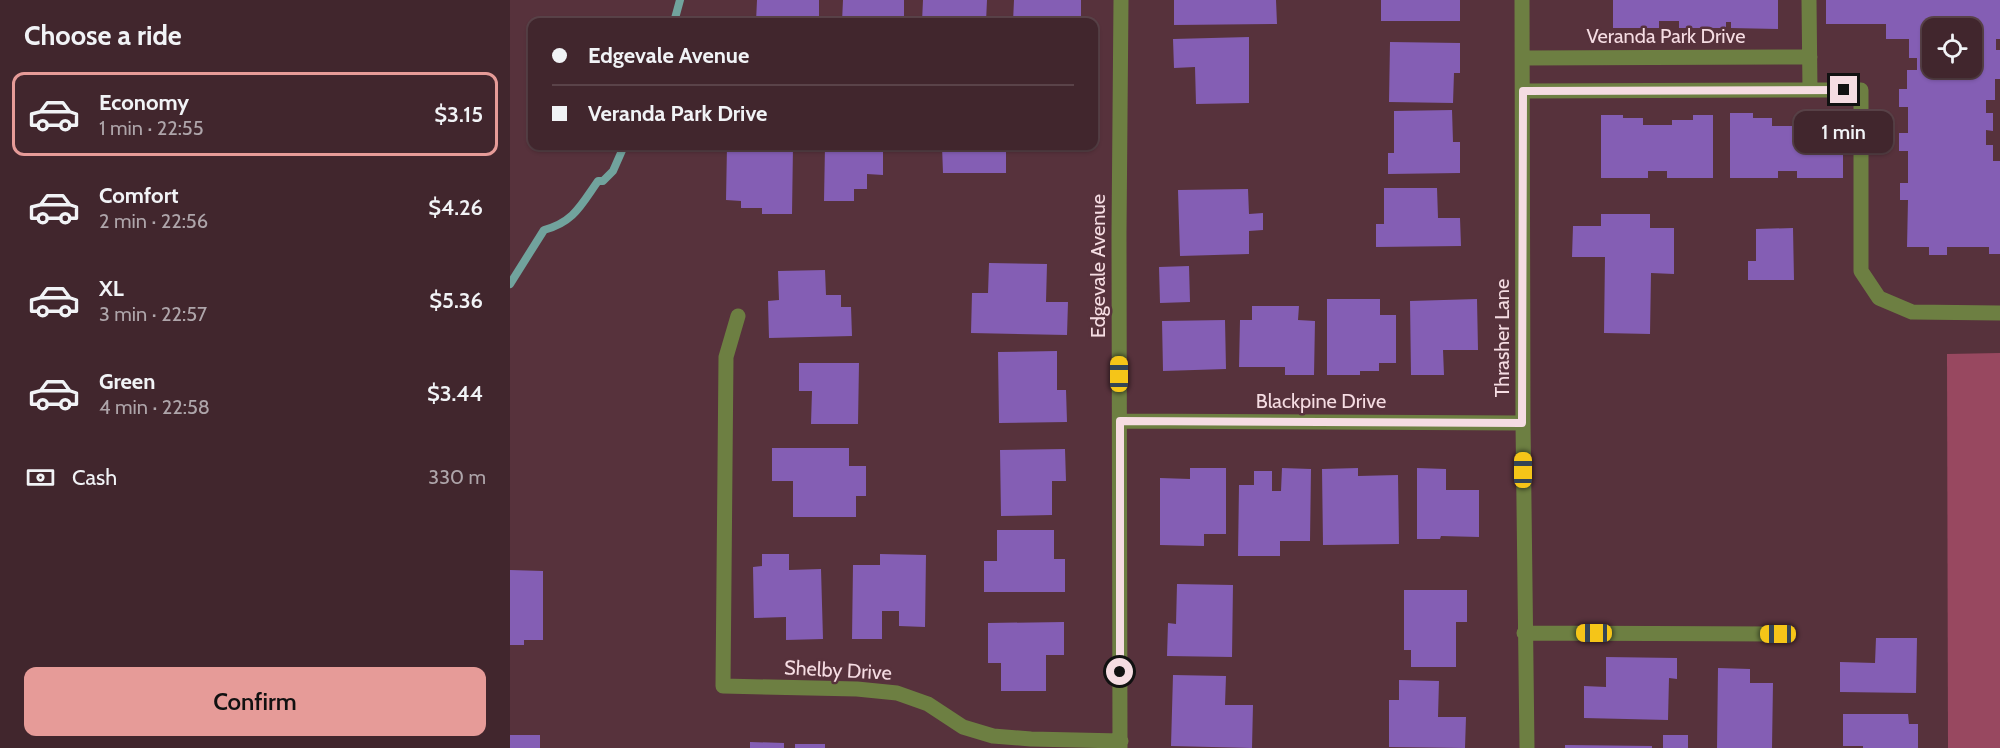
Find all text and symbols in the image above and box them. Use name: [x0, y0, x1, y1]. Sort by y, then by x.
map controls: [1922, 18, 1982, 78]
button: locate: [1922, 18, 1982, 78]
text: Choose a ride: [24, 19, 182, 52]
street label: Veranda Park Drive: [1587, 24, 1745, 48]
text: Edgevale Avenue: [588, 42, 749, 69]
route end: [1830, 76, 1857, 103]
icon: car: [27, 87, 81, 141]
text: Economy: [99, 89, 189, 116]
text: Veranda Park Drive: [588, 100, 767, 127]
text: $3.15: [434, 101, 483, 128]
callout: 1 min: [1794, 111, 1894, 153]
text: 1 min · 22:55: [99, 116, 204, 140]
text: 1 min: [1821, 120, 1866, 144]
icon: car: [27, 180, 81, 234]
text: Comfort: [99, 182, 178, 209]
text: $4.26: [428, 194, 483, 221]
street label: Edgevale Avenue: [1086, 194, 1110, 338]
text: 2 min · 22:56: [99, 209, 208, 233]
icon: car: [27, 273, 81, 327]
text: XL: [99, 275, 124, 302]
street label: Thrasher Lane: [1490, 279, 1514, 397]
text: $5.36: [429, 287, 483, 314]
text: 3 min · 22:57: [99, 302, 207, 326]
car: [1110, 356, 1128, 392]
icon: car: [27, 366, 81, 420]
text: Green: [99, 368, 155, 395]
text: $3.44: [427, 380, 483, 407]
street label: Blackpine Drive: [1256, 389, 1386, 413]
text: 4 min · 22:58: [99, 395, 210, 419]
car: [1514, 452, 1532, 488]
icon: cash: [24, 461, 57, 494]
text: Cash: [72, 464, 117, 491]
text: 330 m: [428, 465, 486, 489]
car: [1576, 624, 1612, 642]
car: [1760, 625, 1796, 643]
street label: Shelby Drive: [784, 655, 892, 685]
route start: [1106, 658, 1133, 685]
button: Confirm: [24, 667, 486, 736]

